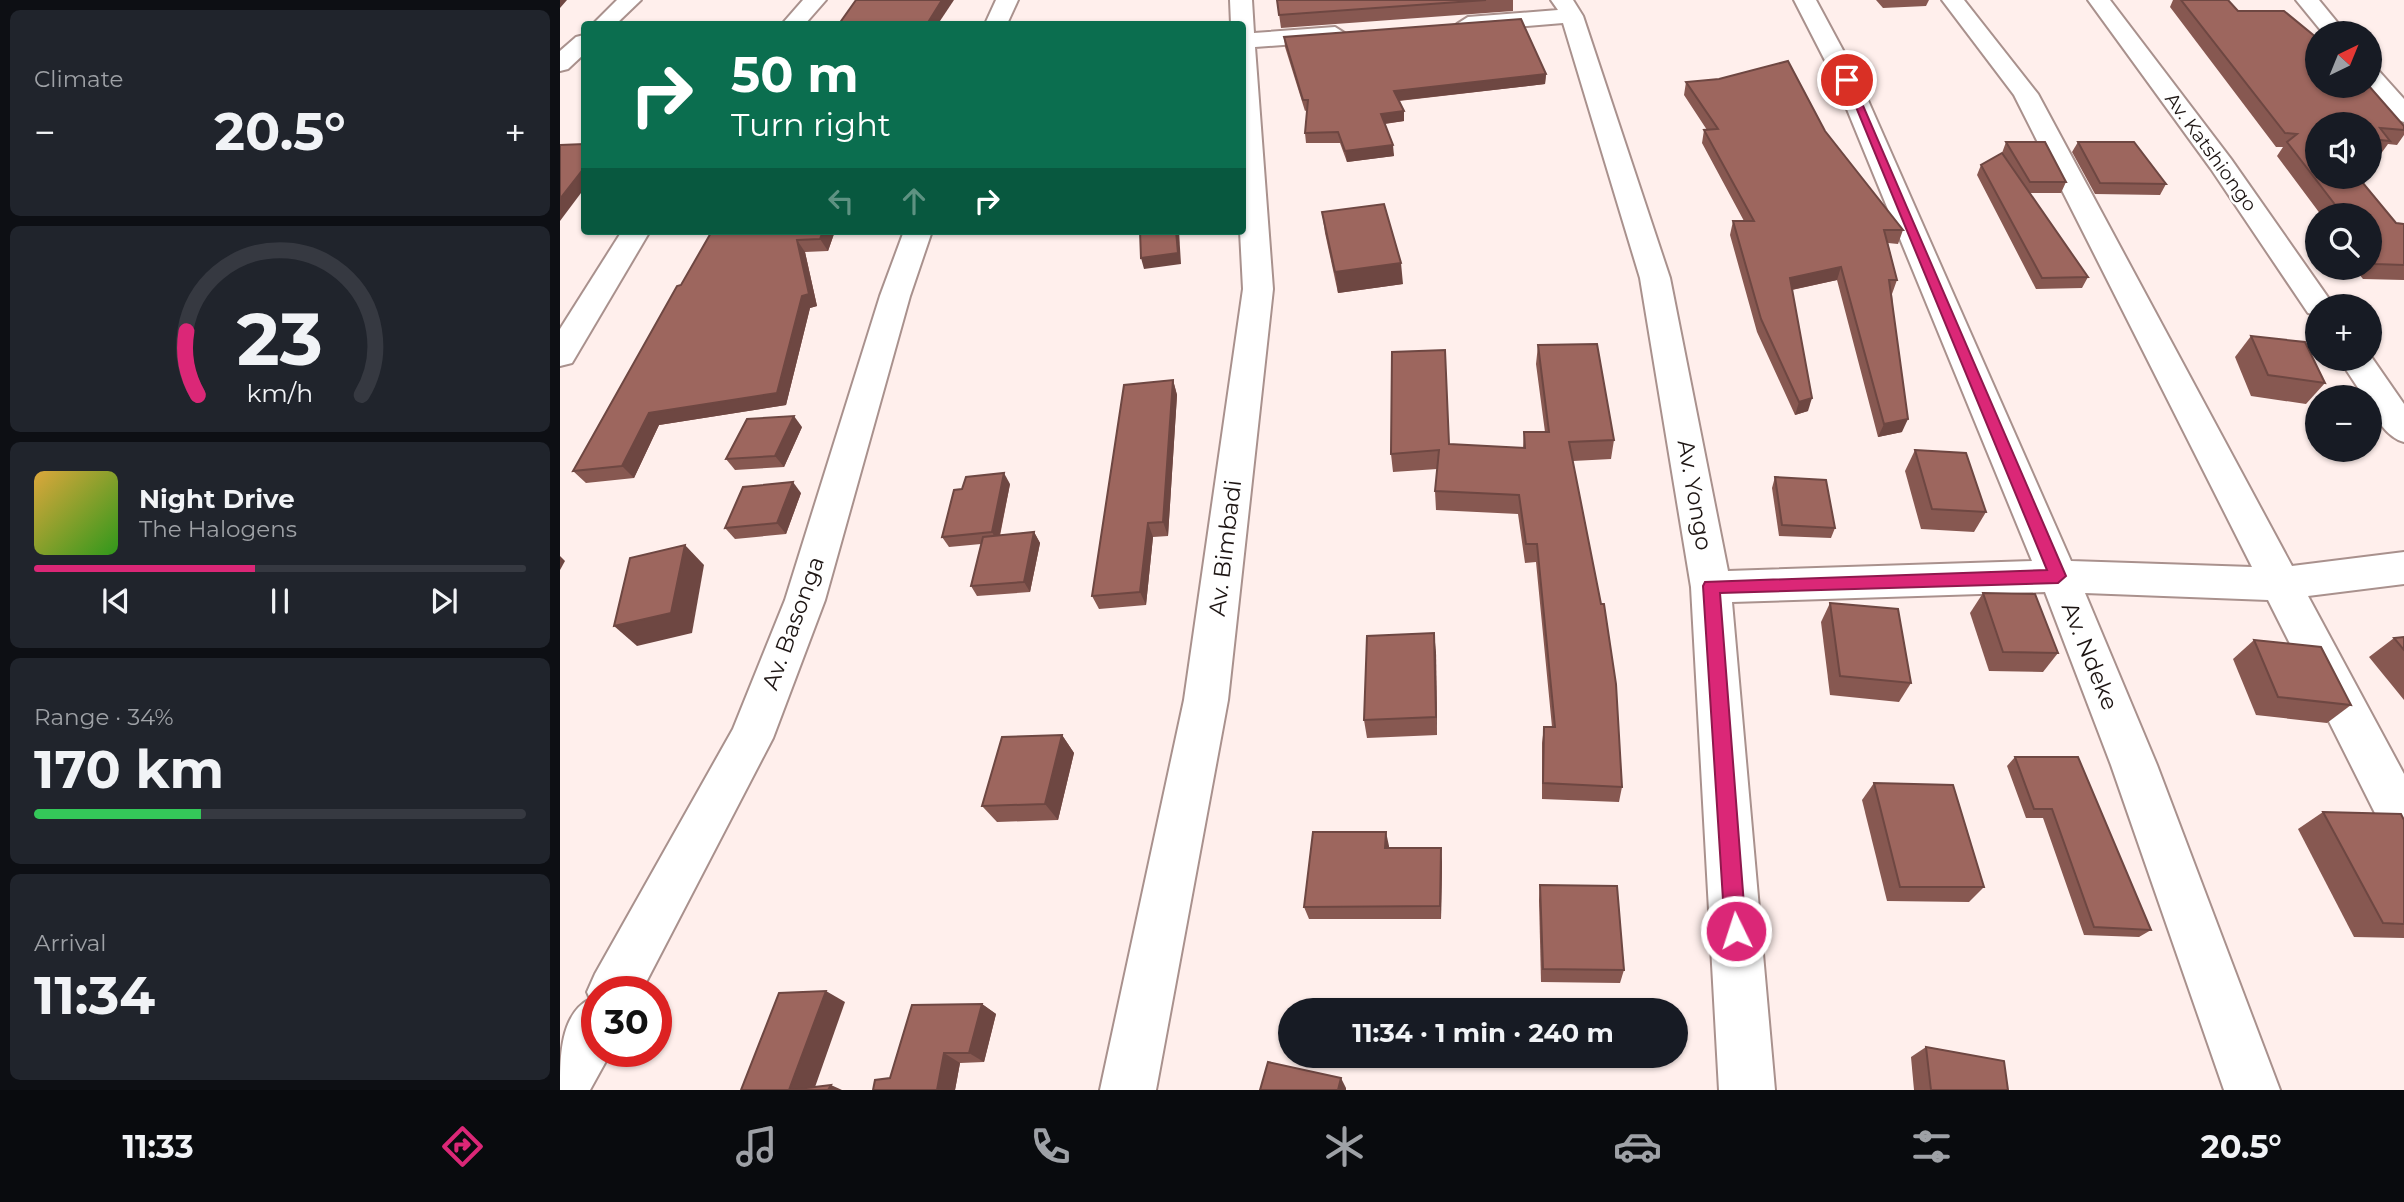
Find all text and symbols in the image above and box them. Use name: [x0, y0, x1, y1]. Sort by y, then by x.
north arrow: [2305, 21, 2382, 98]
map controls: [2305, 21, 2382, 462]
text: 50 m: [731, 45, 859, 104]
icon: right: [616, 49, 707, 140]
pin: [1817, 50, 1877, 110]
icon: arrive: [1828, 61, 1866, 99]
text: Climate: [34, 65, 123, 93]
street label: Av. Katshiongo: [2160, 88, 2262, 216]
text: 20.5°: [214, 100, 346, 163]
text: Turn right: [731, 105, 891, 144]
text: −: [34, 109, 56, 156]
text: +: [504, 109, 526, 156]
button: sound: [2305, 112, 2382, 189]
icon: left: [822, 182, 860, 220]
icon: ahead: [895, 182, 933, 220]
icon: right: [968, 182, 1006, 220]
button: search: [2305, 203, 2382, 280]
button: +: [2305, 294, 2382, 371]
text: 23: [237, 295, 323, 383]
text: km/h: [247, 378, 313, 408]
button: −: [2305, 385, 2382, 462]
street label: Av. Yongo: [1672, 437, 1718, 553]
street label: Av. Bimbadi: [1203, 478, 1247, 618]
text: Night Drive: [139, 483, 295, 515]
text: The Halogens: [139, 515, 297, 543]
street label: Av. Basonga: [756, 552, 830, 694]
icon: previous: [97, 582, 135, 620]
icon: pause: [261, 582, 299, 620]
icon: next: [425, 582, 463, 620]
street label: Av. Ndeke: [2056, 598, 2124, 714]
text: Range · 34%: [34, 703, 174, 731]
text: 170 km: [34, 738, 224, 801]
position arrow: [1699, 894, 1773, 968]
text: Arrival: [34, 929, 107, 957]
text: 11:34: [34, 964, 155, 1027]
speed limit sign: 30: [581, 976, 672, 1067]
text: 11:34 · 1 min · 240 m: [1352, 1017, 1614, 1049]
icon: directions: [438, 1122, 487, 1171]
icon: music: [732, 1122, 781, 1171]
icon: phone: [1026, 1122, 1075, 1171]
icon: climate: [1320, 1122, 1369, 1171]
icon: car: [1613, 1122, 1662, 1171]
icon: filters: [1907, 1122, 1956, 1171]
text: 11:33: [122, 1127, 194, 1166]
text: 20.5°: [2201, 1127, 2282, 1166]

